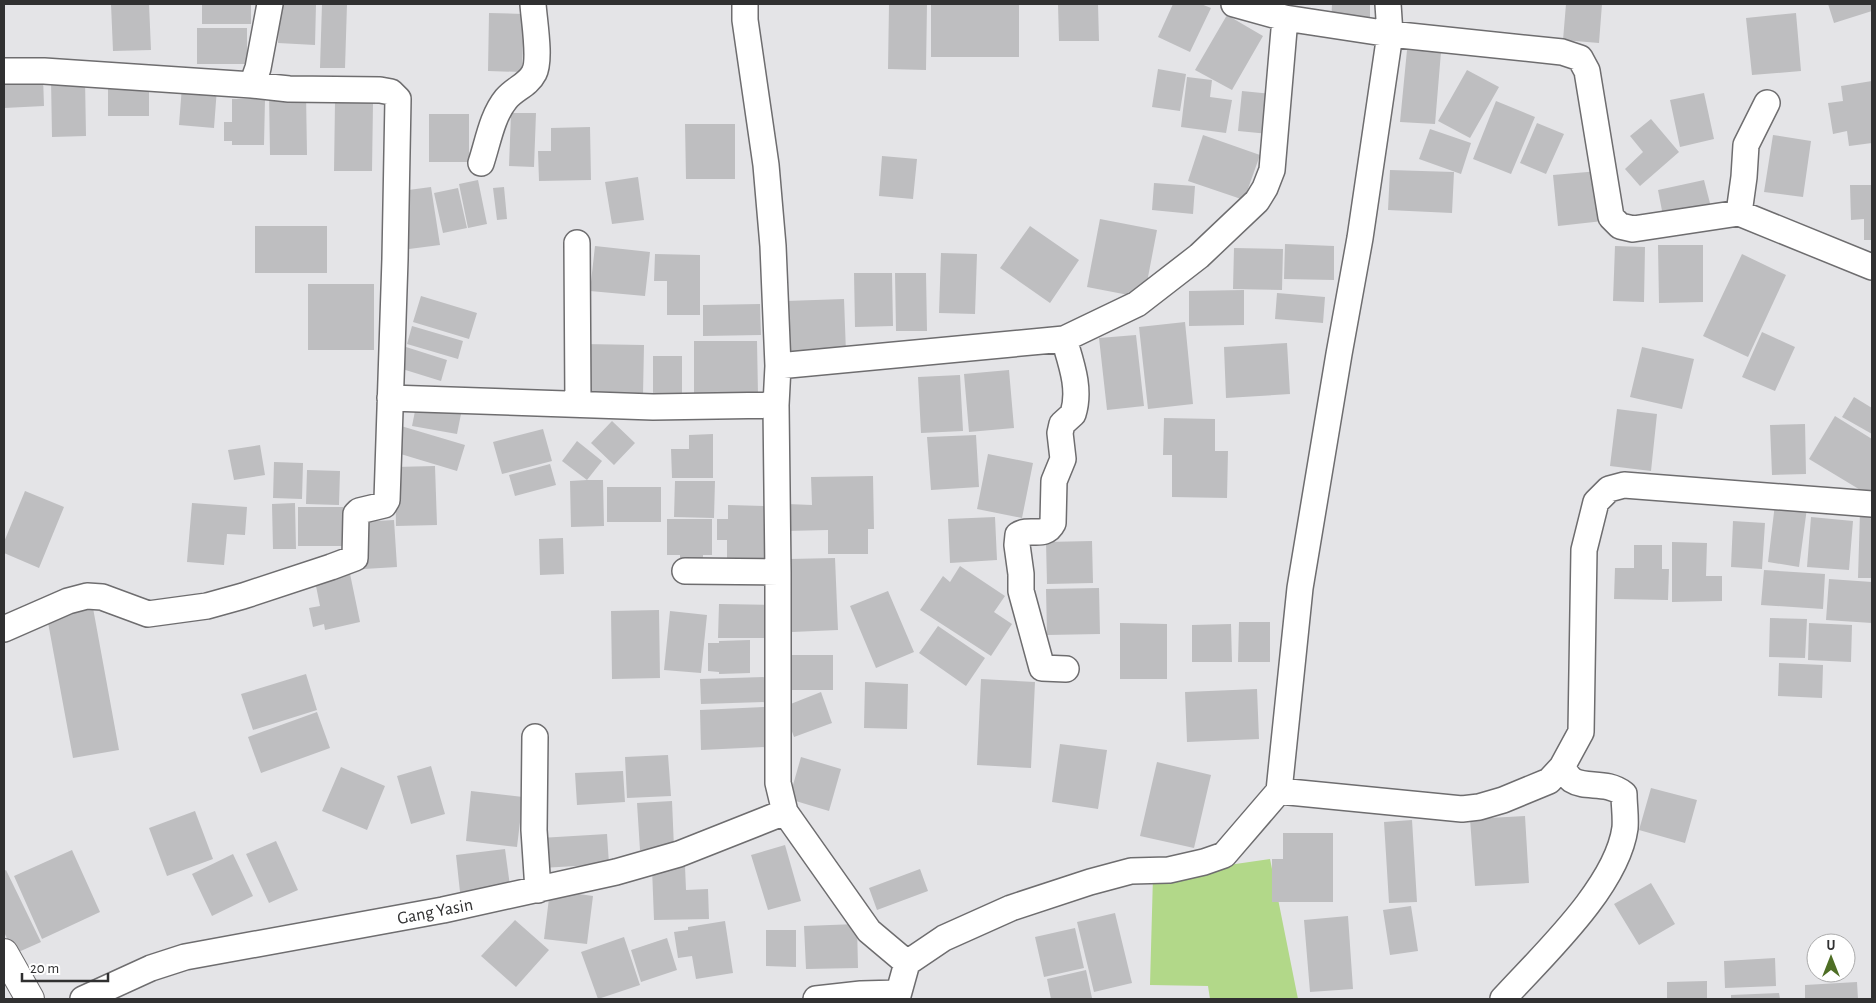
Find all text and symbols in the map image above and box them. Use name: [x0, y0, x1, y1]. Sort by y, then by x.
street label: Gang Yasin: [396, 896, 475, 928]
north arrow: [1806, 933, 1856, 983]
text: U: [1827, 939, 1836, 953]
scale bar: [22, 950, 109, 982]
text: 20 m: [30, 961, 59, 976]

